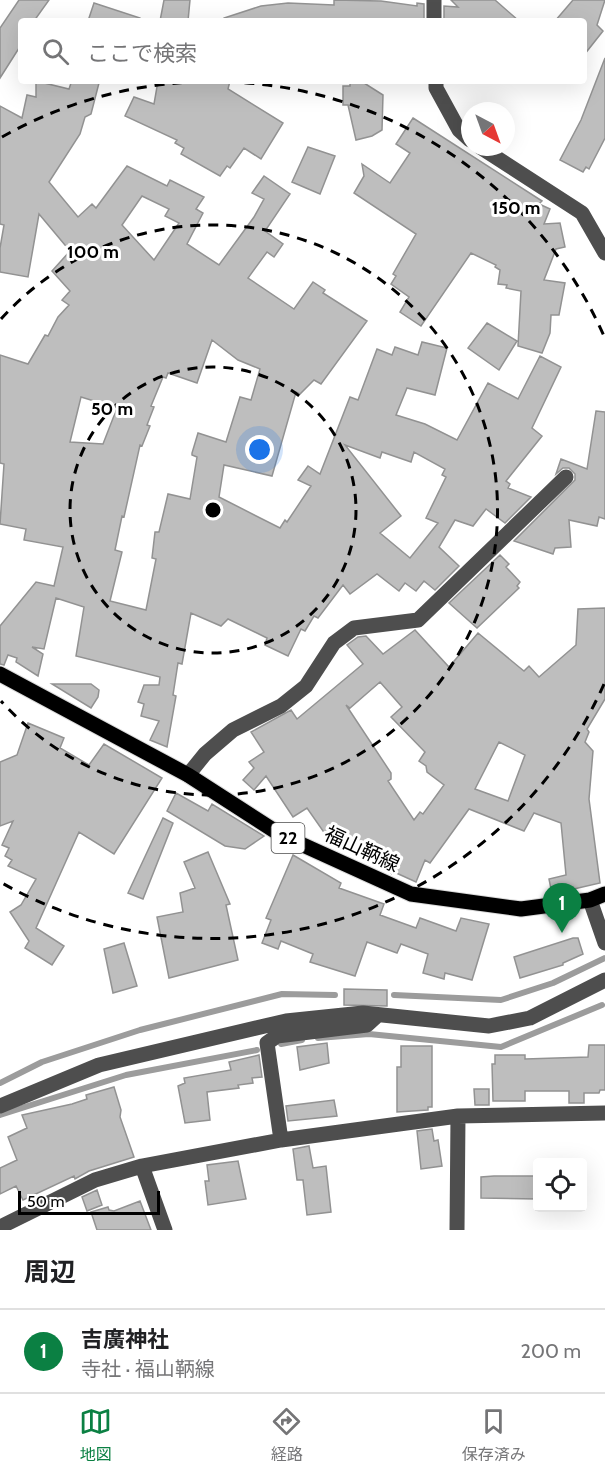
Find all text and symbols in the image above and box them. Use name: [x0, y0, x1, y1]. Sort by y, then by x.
search box: [18, 18, 587, 84]
icon: search: [39, 35, 72, 68]
text: ここで検索: [87, 40, 197, 67]
north arrow: [461, 102, 515, 156]
text: 150 m: [492, 197, 540, 219]
text: 100 m: [67, 241, 119, 263]
text: 50 m: [91, 398, 133, 420]
your location: [245, 435, 274, 464]
centre of rings: [203, 500, 223, 520]
street label: 福山鞆線: [321, 821, 403, 877]
road number: 22: [272, 823, 304, 853]
pin: 1: [542, 884, 582, 933]
map controls: [533, 1158, 587, 1212]
button: locate: [533, 1158, 587, 1212]
scale bar: [18, 1188, 160, 1216]
text: 50 m: [27, 1192, 64, 1211]
text: 周辺: [24, 1256, 76, 1288]
text: 吉廣神社: [81, 1326, 169, 1353]
text: 1: [40, 1339, 47, 1363]
text: 200 m: [521, 1339, 581, 1363]
text: 寺社 · 福山鞆線: [81, 1357, 215, 1381]
tab: 地図: [79, 1405, 112, 1465]
tab: 経路: [270, 1405, 303, 1465]
tab: 保存済み: [462, 1405, 526, 1465]

